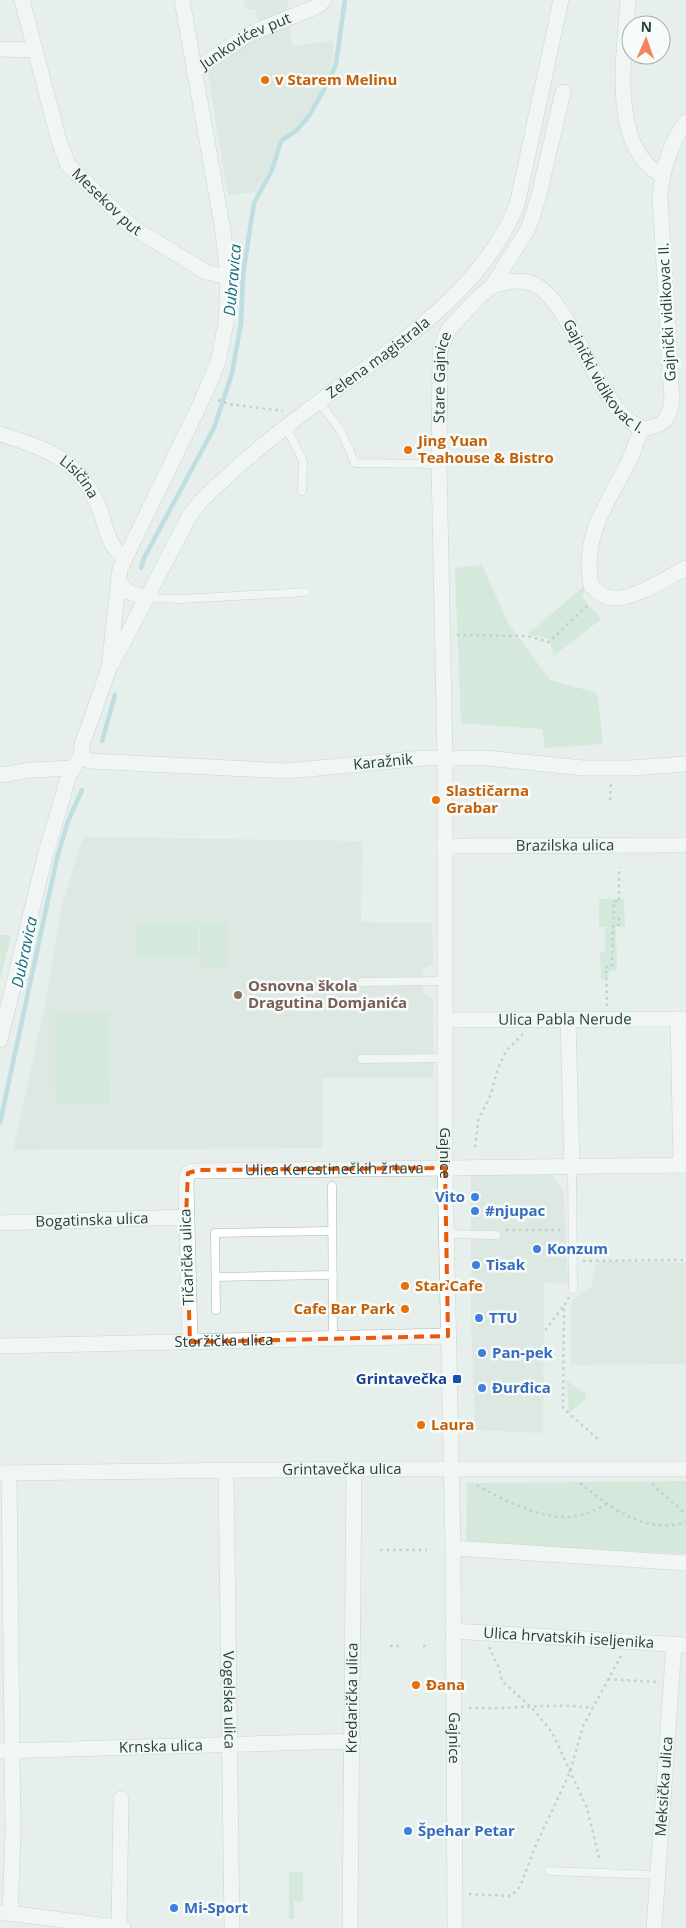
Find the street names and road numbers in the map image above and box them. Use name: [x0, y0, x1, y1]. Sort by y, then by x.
street label: Junkovićev put: [194, 7, 294, 74]
street label: Mesekov put: [68, 163, 146, 240]
street label: Gajnički vidikovac II.: [652, 242, 680, 382]
street label: Zelena magistrala: [322, 312, 434, 402]
street label: Gajnički vidikovac I.: [559, 315, 649, 437]
street label: Stare Gajnice: [428, 328, 456, 423]
street label: Lisičina: [56, 450, 104, 501]
street label: Karažnik: [352, 748, 414, 774]
street label: Brazilska ulica: [516, 834, 614, 855]
street label: Ulica Pabla Nerude: [498, 1008, 632, 1029]
street label: Gajnice: [436, 1127, 456, 1179]
street label: Ulica Kerestinečkih žrtava: [245, 1157, 424, 1179]
street label: Bogatinska ulica: [35, 1207, 149, 1231]
street label: Tičarička ulica: [174, 1208, 198, 1306]
street label: Storžička ulica: [174, 1329, 274, 1351]
street label: Grintavečka ulica: [282, 1458, 402, 1479]
street label: Ulica hrvatskih iseljenika: [483, 1622, 655, 1652]
street label: Kredarička ulica: [341, 1642, 361, 1754]
street label: Vogelska ulica: [219, 1651, 241, 1749]
street label: Gajnice: [445, 1712, 465, 1764]
street label: Krnska ulica: [119, 1734, 203, 1757]
street label: Meksička ulica: [649, 1735, 676, 1837]

